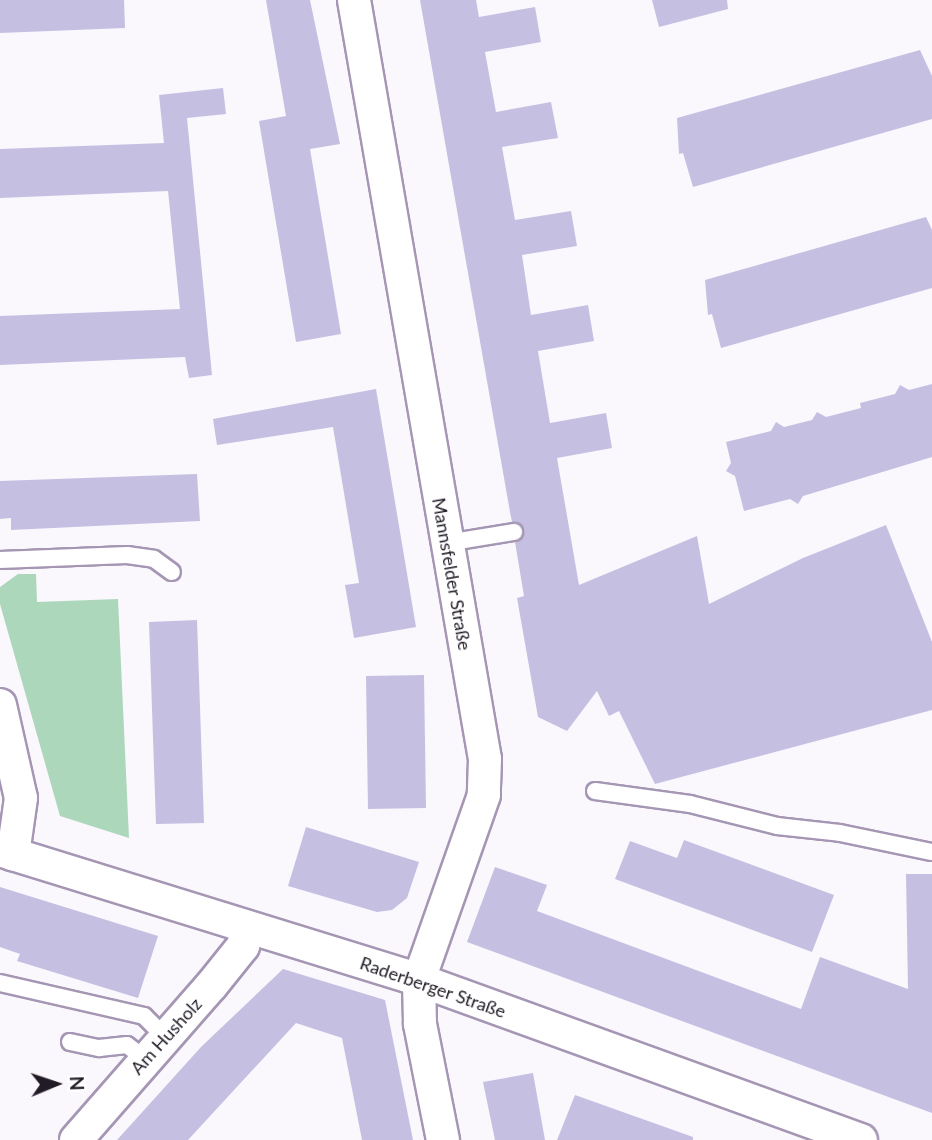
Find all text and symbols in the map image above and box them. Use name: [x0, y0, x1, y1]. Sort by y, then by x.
street label: Mannsfelder Straße: [428, 496, 476, 652]
street label: Raderberger Straße: [357, 952, 509, 1022]
street label: Am Husholz: [126, 993, 206, 1079]
north arrow: [21, 1049, 91, 1119]
text: N: [66, 1076, 89, 1091]

